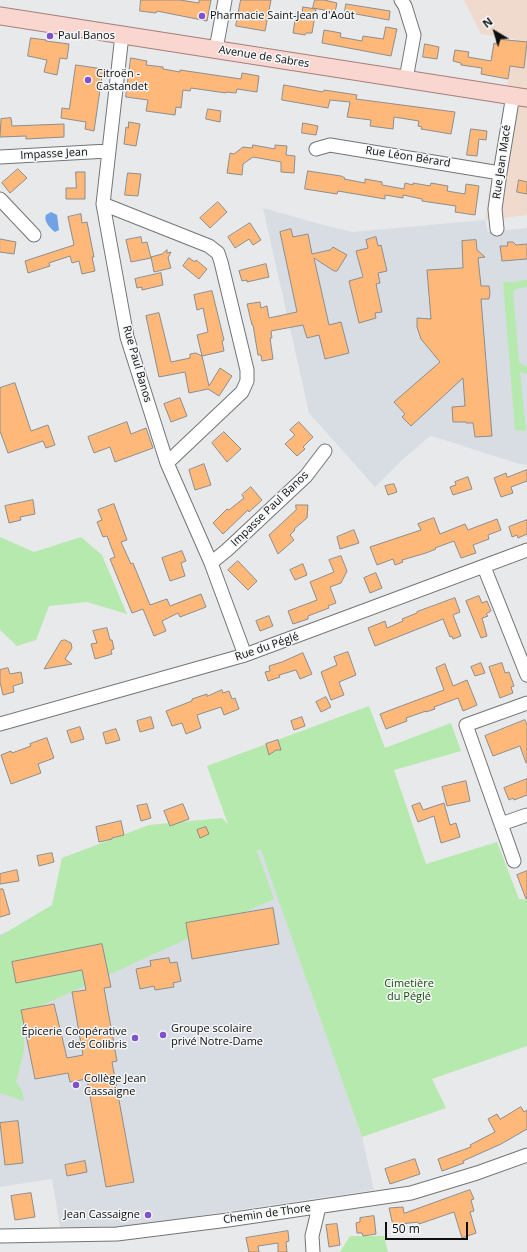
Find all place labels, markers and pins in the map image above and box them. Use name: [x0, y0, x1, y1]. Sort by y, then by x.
place label: Pharmacie Saint-Jean d'Août: [210, 9, 355, 23]
marker: Pharmacie Saint-Jean d'Août: [197, 11, 207, 21]
place label: Paul Banos: [58, 29, 115, 43]
marker: Paul Banos: [45, 31, 55, 41]
place label: Citroën - Castandet: [96, 67, 148, 93]
marker: Citroën - Castandet: [83, 75, 93, 85]
place label: Groupe scolaire privé Notre-Dame: [171, 1022, 263, 1048]
place label: Épicerie Coopérative des Colibris: [22, 1025, 127, 1051]
marker: Groupe scolaire privé Notre-Dame: [158, 1030, 168, 1040]
marker: Épicerie Coopérative des Colibris: [130, 1033, 140, 1043]
place label: Collège Jean Cassaigne: [84, 1072, 146, 1098]
marker: Collège Jean Cassaigne: [71, 1080, 81, 1090]
place label: Jean Cassaigne: [64, 1208, 140, 1222]
marker: Jean Cassaigne: [143, 1210, 153, 1220]

